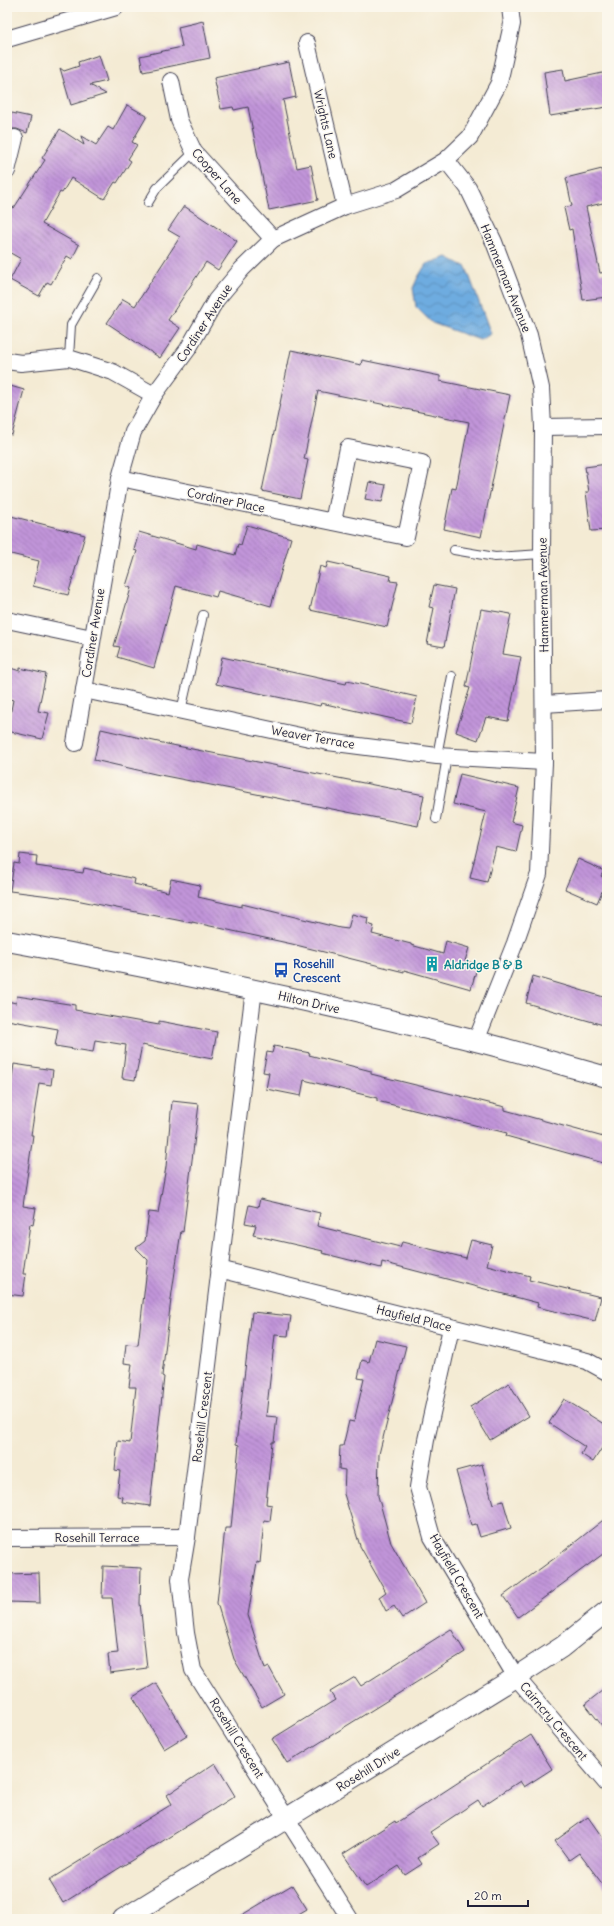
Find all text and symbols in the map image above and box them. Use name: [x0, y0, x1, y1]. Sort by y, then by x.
street label: Wrights Lane: [311, 88, 341, 160]
street label: Cooper Lane: [189, 145, 245, 207]
street label: Hammerman Avenue: [477, 222, 535, 334]
street label: Cordiner Avenue: [173, 281, 235, 365]
street label: Cordiner Place: [186, 484, 266, 516]
street label: Hammerman Avenue: [534, 537, 552, 653]
street label: Cordiner Avenue: [79, 587, 107, 679]
street label: Weaver Terrace: [270, 722, 356, 752]
building icon: Aldridge B & B: [423, 955, 441, 973]
place label: Rosehill Crescent: [293, 956, 341, 985]
place label: Aldridge B & B: [444, 957, 523, 973]
bus stop icon: Rosehill Crescent: [272, 961, 290, 979]
street label: Hilton Drive: [277, 988, 341, 1016]
street label: Hayfield Place: [375, 1301, 453, 1335]
street label: Rosehill Crescent: [189, 1371, 215, 1463]
street label: Rosehill Terrace: [55, 1530, 139, 1545]
street label: Hayfield Crescent: [427, 1531, 487, 1621]
street label: Cairncry Crescent: [517, 1679, 591, 1763]
street label: Rosehill Crescent: [206, 1695, 268, 1781]
street label: Rosehill Drive: [333, 1743, 403, 1795]
scale bar: [468, 1882, 528, 1908]
text: 20 m: [474, 1888, 502, 1903]

